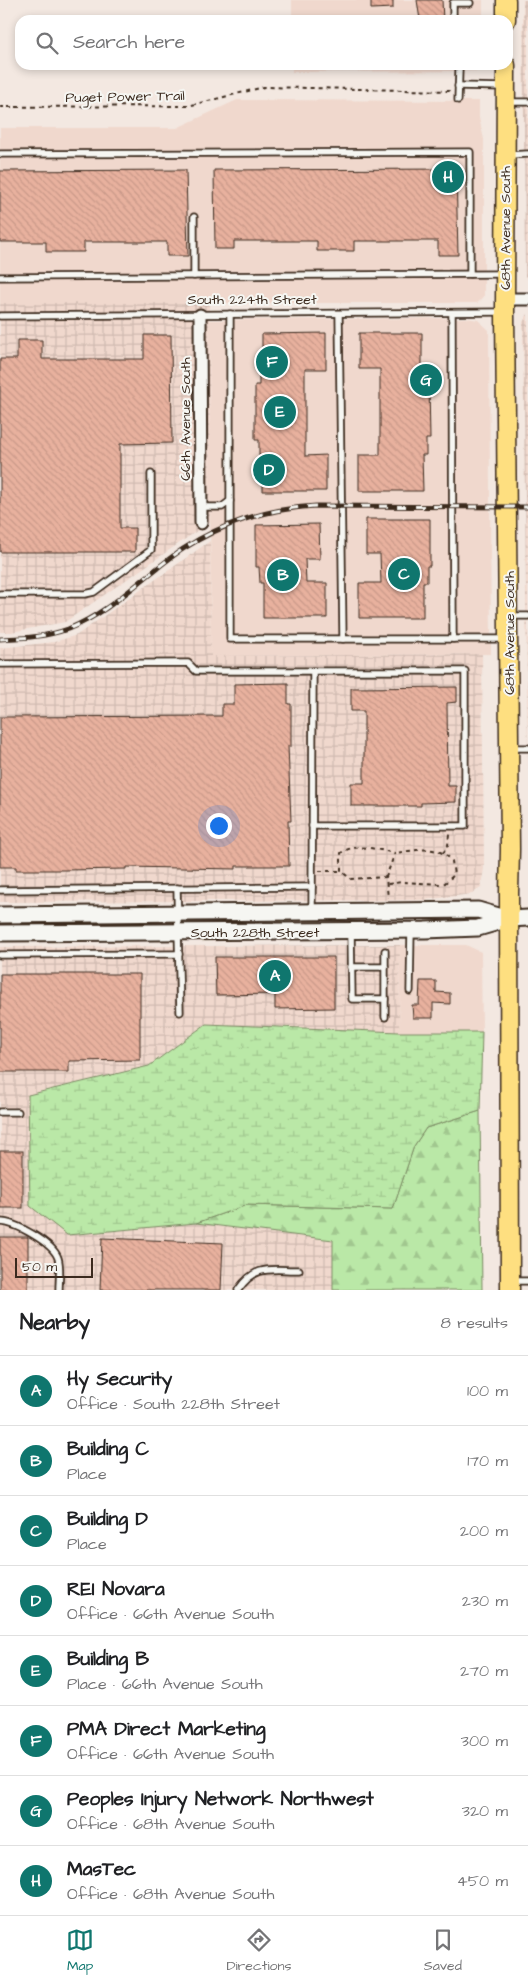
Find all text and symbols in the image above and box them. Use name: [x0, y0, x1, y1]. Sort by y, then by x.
search box: [15, 15, 513, 70]
icon: search: [33, 29, 61, 57]
text: Search here: [73, 29, 185, 56]
street label: Puget Power Trail: [65, 86, 185, 108]
pin: H: [432, 158, 464, 196]
street label: 68th Avenue South: [496, 166, 516, 290]
street label: South 224th Street: [187, 290, 317, 310]
pin: F: [256, 343, 288, 381]
street label: 66th Avenue South: [176, 357, 196, 481]
pin: G: [410, 361, 442, 399]
pin: E: [264, 393, 296, 431]
pin: D: [253, 451, 285, 489]
pin: C: [388, 555, 420, 593]
pin: B: [267, 556, 299, 594]
street label: 68th Avenue South: [500, 571, 520, 695]
your location: [206, 813, 232, 839]
street label: South 228th Street: [191, 923, 320, 943]
pin: A: [259, 957, 291, 995]
scale bar: [15, 1255, 92, 1278]
text: 50 m: [22, 1257, 57, 1277]
text: Nearby: [20, 1308, 90, 1337]
text: 8 results: [441, 1312, 508, 1334]
text: Hy Security: [67, 1366, 172, 1393]
text: A: [31, 1380, 41, 1402]
text: 100 m: [467, 1380, 508, 1402]
text: Office · South 228th Street: [67, 1393, 280, 1415]
text: Building C: [67, 1436, 149, 1463]
text: B: [30, 1450, 42, 1472]
text: 170 m: [467, 1450, 508, 1472]
text: Place: [67, 1463, 107, 1485]
text: Building D: [67, 1506, 148, 1533]
text: C: [30, 1520, 42, 1542]
text: 200 m: [460, 1520, 508, 1542]
text: Place: [67, 1533, 107, 1555]
text: REI Novara: [67, 1576, 165, 1603]
text: D: [31, 1590, 41, 1612]
text: 230 m: [462, 1590, 508, 1612]
text: Office · 66th Avenue South: [67, 1603, 274, 1625]
text: Building B: [67, 1646, 149, 1673]
text: E: [31, 1660, 41, 1682]
text: 270 m: [460, 1660, 508, 1682]
text: Place · 66th Avenue South: [67, 1673, 263, 1695]
text: PMA Direct Marketing: [67, 1716, 266, 1743]
text: F: [30, 1730, 42, 1752]
text: 300 m: [461, 1730, 508, 1752]
text: Office · 66th Avenue South: [67, 1743, 274, 1765]
text: Peoples Injury Network Northwest: [67, 1786, 374, 1813]
text: G: [30, 1800, 42, 1822]
text: 320 m: [462, 1800, 508, 1822]
text: Office · 68th Avenue South: [67, 1813, 274, 1835]
text: MasTec: [67, 1856, 136, 1883]
text: H: [31, 1870, 41, 1892]
text: 450 m: [457, 1870, 508, 1892]
text: Office · 68th Avenue South: [67, 1883, 274, 1905]
tab: Map: [66, 1926, 94, 1976]
tab: Directions: [226, 1926, 291, 1976]
tab: Saved: [424, 1926, 462, 1976]

